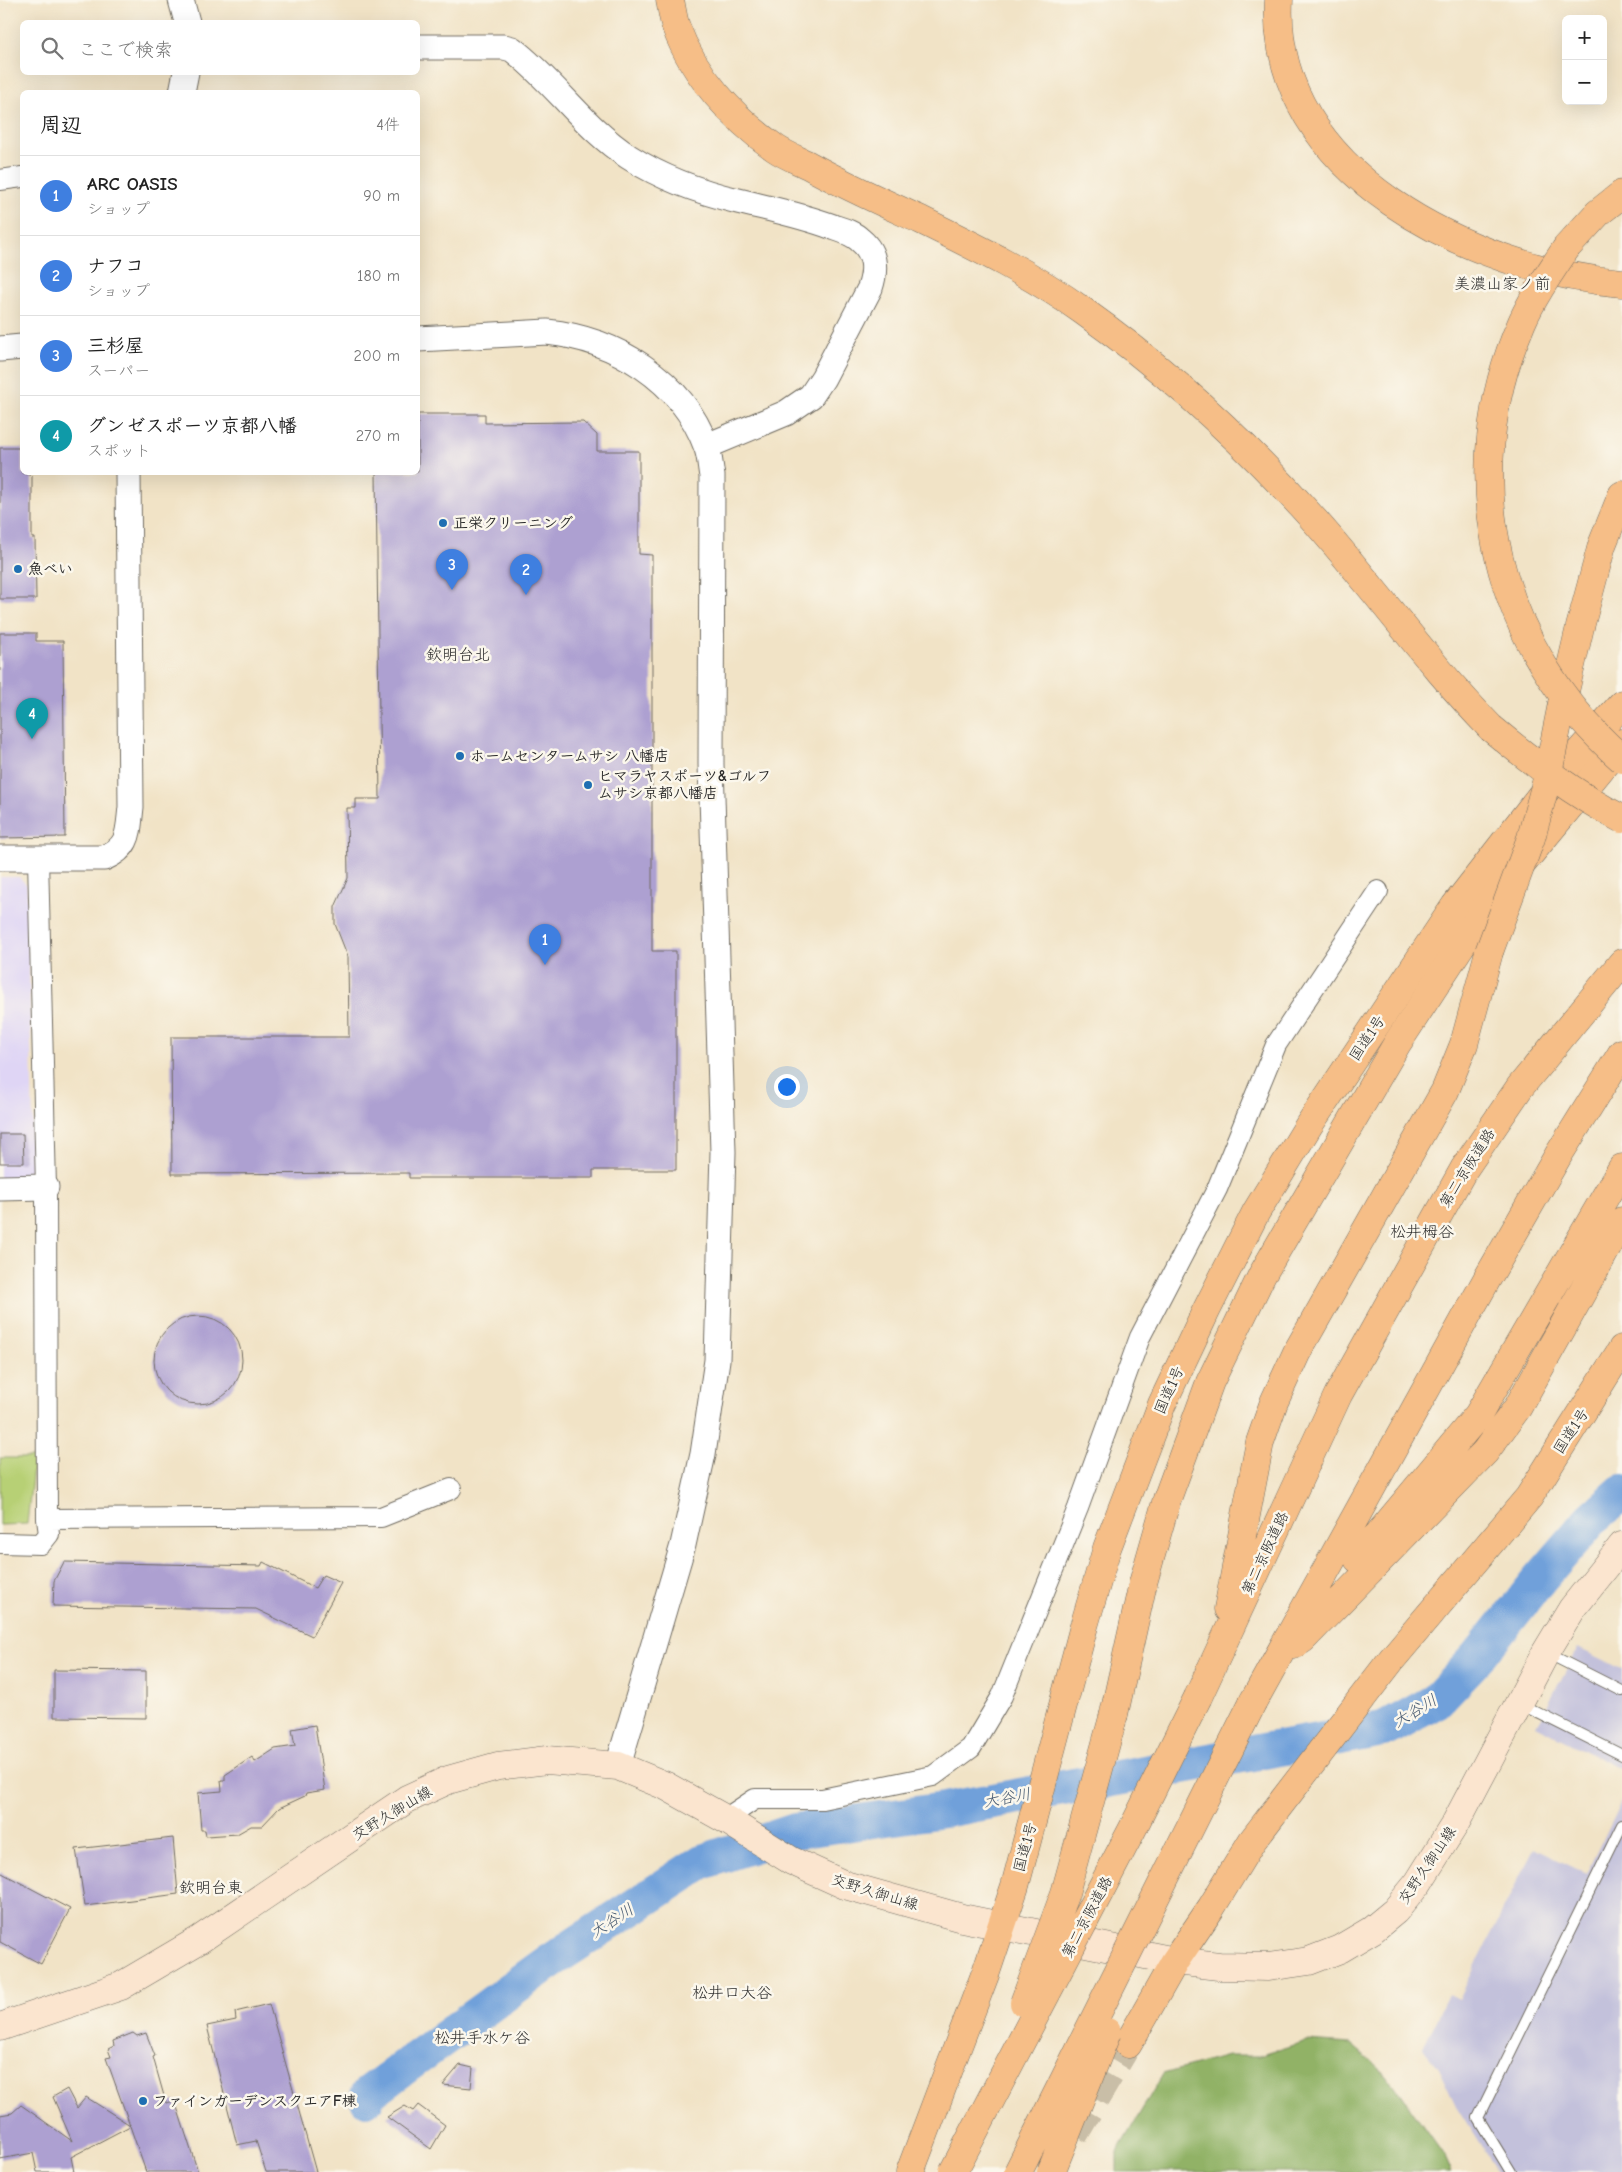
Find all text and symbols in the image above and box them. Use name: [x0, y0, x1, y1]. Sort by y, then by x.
map controls: [1562, 15, 1607, 105]
button: +: [1562, 15, 1607, 60]
search box: [20, 20, 420, 75]
icon: search: [38, 34, 66, 62]
text: ここで検索: [78, 39, 173, 61]
button: −: [1562, 60, 1607, 105]
text: 周辺: [40, 113, 82, 137]
text: 4件: [376, 116, 400, 134]
text: ARC OASIS: [87, 173, 178, 195]
text: 1: [53, 187, 59, 205]
text: 90 m: [363, 187, 400, 205]
text: ショップ: [87, 200, 150, 218]
text: ナフコ: [87, 255, 144, 277]
text: 2: [52, 267, 60, 285]
text: 180 m: [357, 267, 400, 285]
district label: 美濃山家ノ前: [1454, 275, 1550, 293]
text: ショップ: [87, 282, 150, 300]
text: 三杉屋: [87, 335, 144, 357]
text: 3: [52, 347, 60, 365]
text: 200 m: [354, 347, 400, 365]
text: スーパー: [87, 362, 150, 380]
text: グンゼスポーツ京都八幡: [87, 415, 297, 437]
text: 4: [52, 427, 60, 445]
text: 270 m: [356, 427, 400, 445]
text: スポット: [87, 442, 151, 460]
place label: 正栄クリーニング: [453, 514, 573, 532]
marker: 正栄クリーニング: [437, 517, 449, 529]
pin: 3: [436, 549, 468, 590]
pin: 2: [510, 554, 542, 595]
place label: 魚べい: [28, 560, 73, 578]
marker: 魚べい: [12, 563, 24, 575]
district label: 欽明台北: [426, 646, 490, 664]
pin: 4: [16, 698, 48, 739]
place label: ホームセンタームサシ 八幡店: [470, 747, 669, 765]
marker: ホームセンタームサシ 八幡店: [454, 750, 466, 762]
place label: ヒマラヤスポーツ&ゴルフ ムサシ京都八幡店: [598, 767, 771, 802]
marker: ヒマラヤスポーツ&ゴルフ ムサシ京都八幡店: [582, 779, 594, 791]
pin: 1: [529, 924, 561, 965]
street label: 国道1号: [1345, 1012, 1389, 1064]
your location: [774, 1074, 800, 1100]
street label: 第二京阪道路: [1436, 1125, 1498, 1211]
district label: 松井栂谷: [1390, 1223, 1454, 1241]
street label: 国道1号: [1150, 1363, 1188, 1417]
street label: 国道1号: [1550, 1405, 1592, 1457]
street label: 第二京阪道路: [1238, 1508, 1292, 1598]
water label: 大谷川: [1390, 1691, 1440, 1731]
street label: 交野久御山線: [349, 1782, 435, 1844]
water label: 大谷川: [982, 1785, 1032, 1811]
street label: 国道1号: [1010, 1820, 1040, 1874]
street label: 交野久御山線: [1394, 1823, 1460, 1907]
street label: 交野久御山線: [829, 1870, 921, 1914]
street label: 第二京阪道路: [1058, 1873, 1116, 1961]
district label: 欽明台東: [179, 1879, 243, 1897]
water label: 大谷川: [587, 1900, 637, 1942]
district label: 松井口大谷: [692, 1984, 772, 2002]
district label: 松井手水ケ谷: [434, 2029, 530, 2047]
place label: ファインガーデンスクエアF棟: [153, 2092, 357, 2110]
marker: ファインガーデンスクエアF棟: [137, 2095, 149, 2107]

